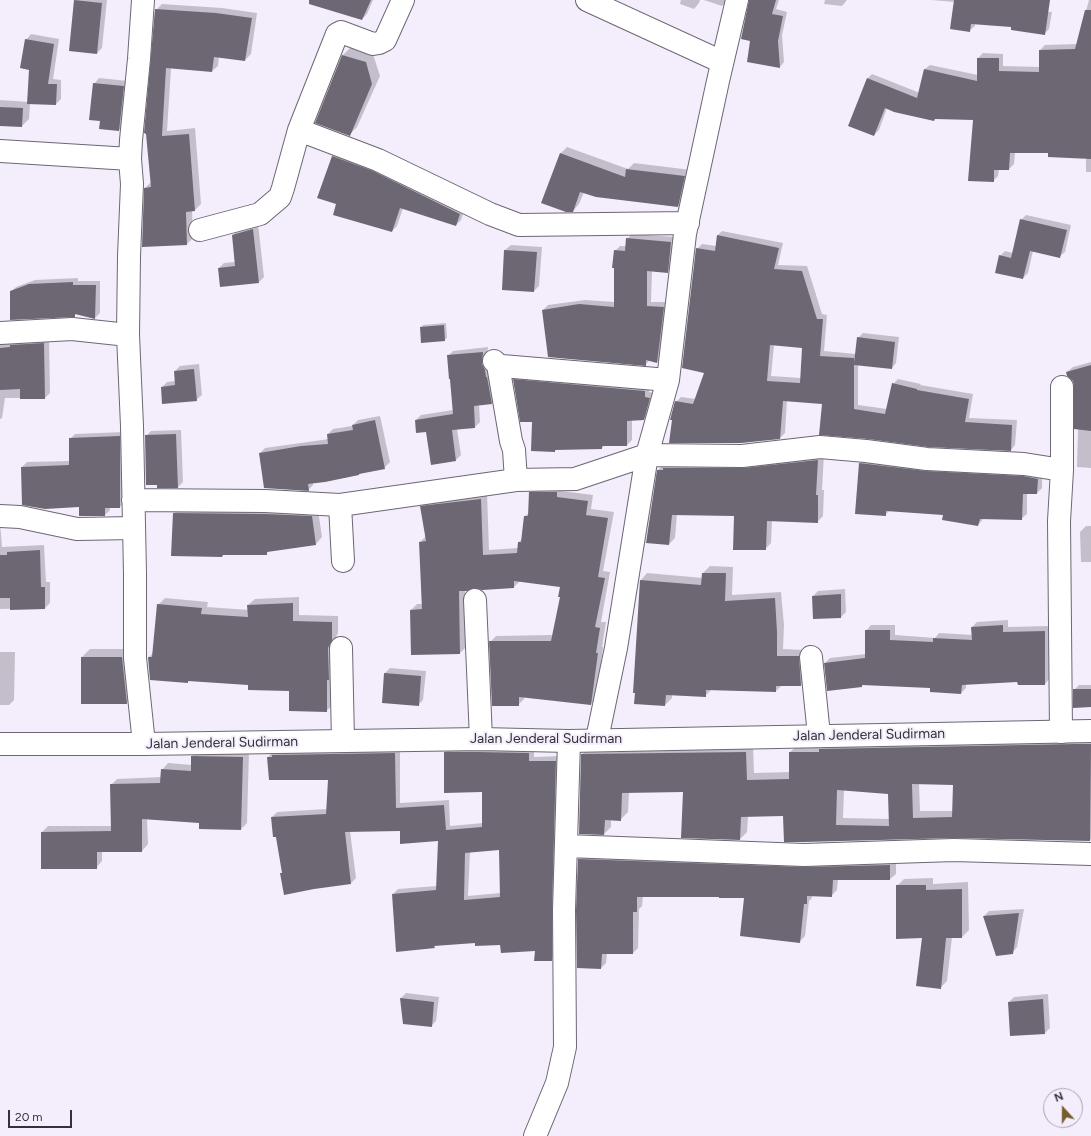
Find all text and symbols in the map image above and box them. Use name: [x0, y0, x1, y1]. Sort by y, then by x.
street label: Jalan Jenderal Sudirman: [793, 725, 945, 745]
street label: Jalan Jenderal Sudirman: [470, 731, 622, 747]
street label: Jalan Jenderal Sudirman: [146, 733, 298, 753]
north arrow: [1043, 1088, 1083, 1128]
text: N: [1053, 1090, 1065, 1105]
scale bar: [10, 1102, 74, 1128]
text: 20 m: [15, 1110, 43, 1124]

